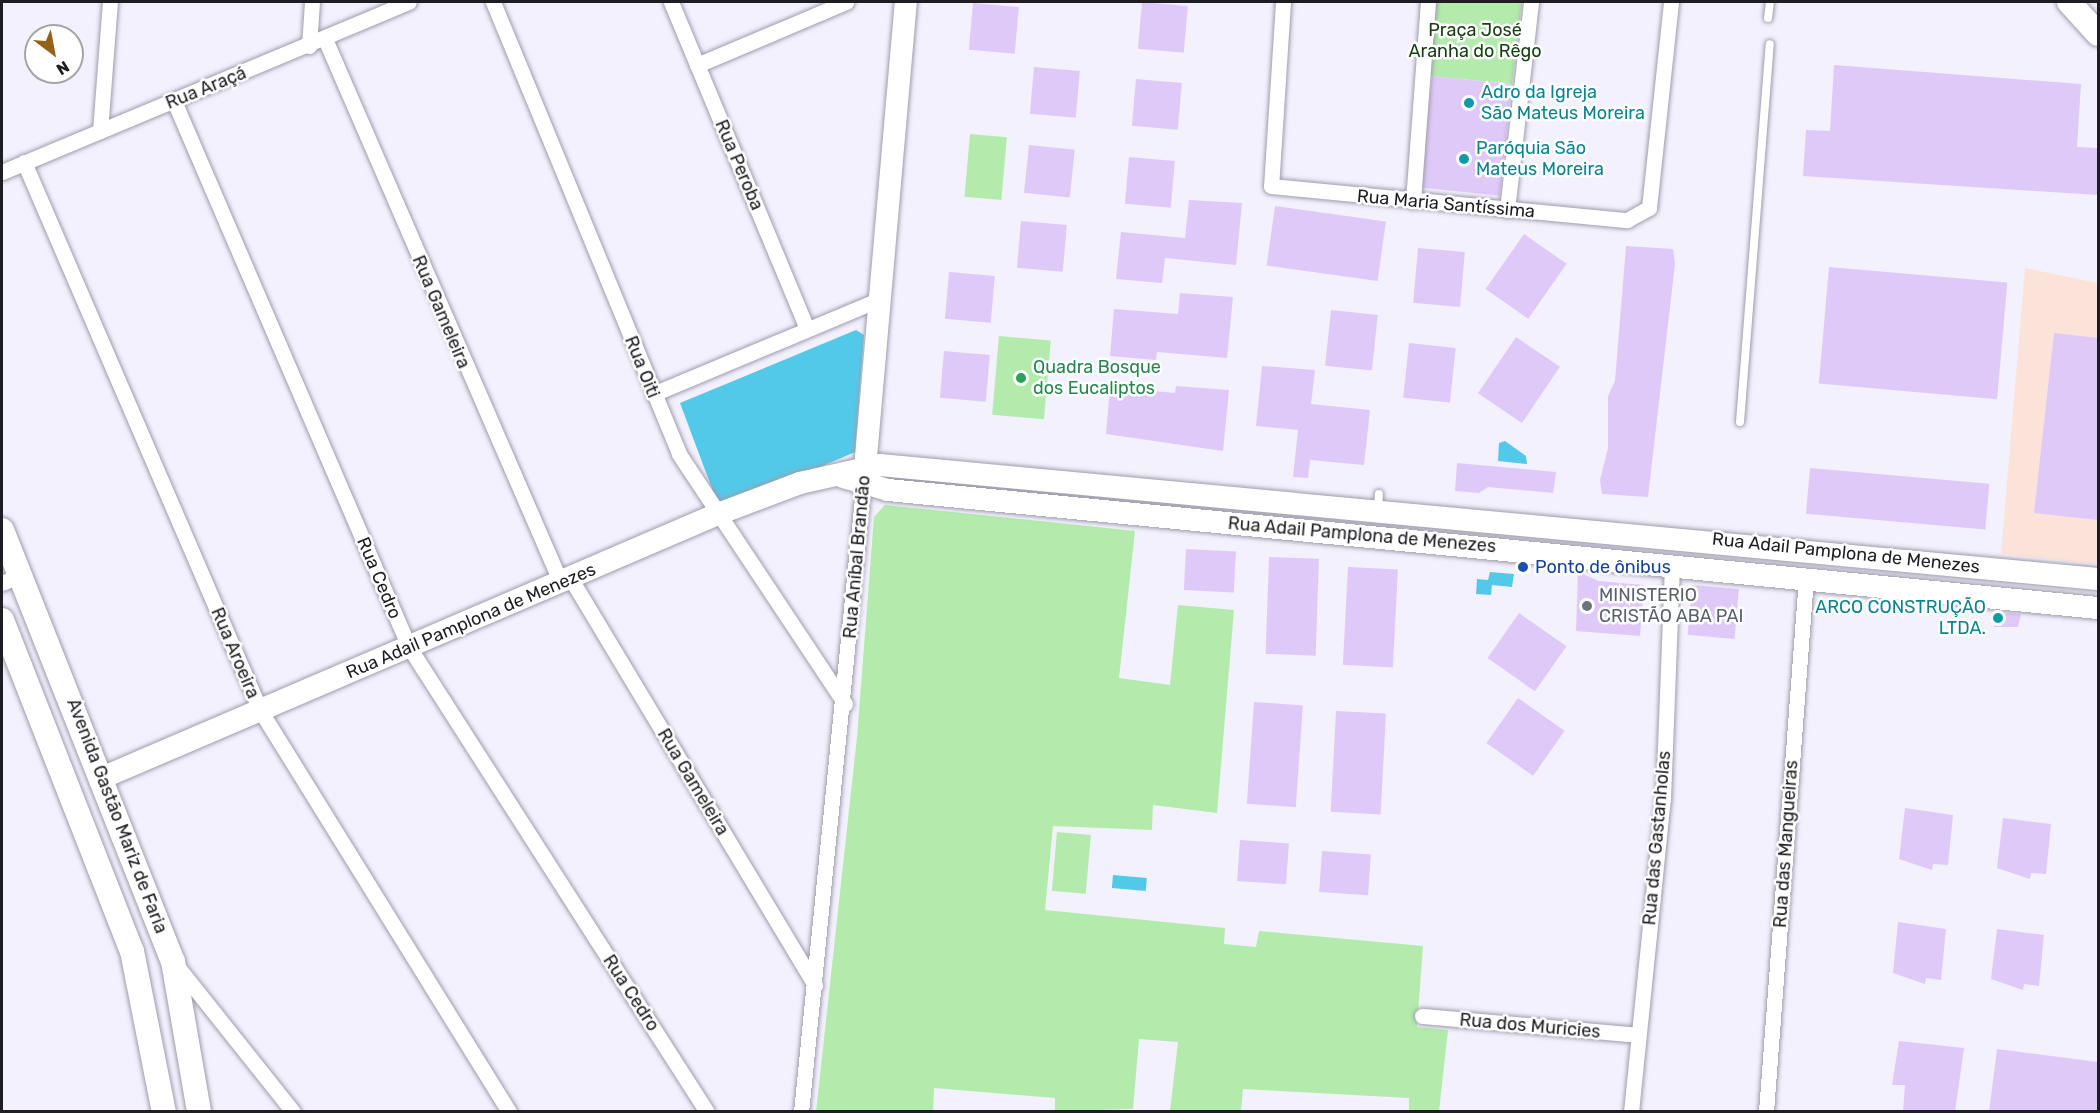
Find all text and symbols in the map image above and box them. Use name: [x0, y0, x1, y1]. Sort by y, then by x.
park label: Praça José Aranha do Rêgo: [1408, 20, 1542, 63]
north arrow: [24, 24, 84, 84]
text: N: [53, 57, 73, 79]
street label: Rua Araçá: [162, 62, 250, 114]
place label: Adro da Igreja São Mateus Moreira: [1481, 82, 1645, 124]
marker: Adro da Igreja São Mateus Moreira: [1462, 96, 1476, 110]
street label: Rua Peroba: [710, 117, 768, 213]
place label: Paróquia São Mateus Moreira: [1476, 138, 1604, 180]
marker: Paróquia São Mateus Moreira: [1457, 152, 1471, 166]
street label: Rua Maria Santíssima: [1356, 185, 1536, 223]
street label: Rua Gameleira: [407, 252, 475, 372]
street label: Rua Oiti: [620, 333, 664, 401]
place label: Quadra Bosque dos Eucaliptos: [1033, 357, 1161, 400]
marker: Quadra Bosque dos Eucaliptos: [1014, 371, 1028, 385]
street label: Rua Aníbal Brandão: [839, 474, 875, 640]
street label: Rua Adail Pamplona de Menezes: [1227, 512, 1497, 558]
street label: Rua Adail Pamplona de Menezes: [1711, 528, 1981, 578]
street label: Rua Cedro: [352, 534, 406, 622]
place label: Ponto de ônibus: [1535, 556, 1671, 578]
street label: Rua Adail Pamplona de Menezes: [343, 558, 599, 684]
marker: Ponto de ônibus: [1516, 560, 1530, 574]
place label: MINISTERIO CRISTÃO ABA PAI: [1599, 585, 1744, 628]
place label: ARCO CONSTRUÇÃO LTDA.: [1815, 597, 1986, 640]
marker: MINISTERIO CRISTÃO ABA PAI: [1580, 599, 1594, 613]
street label: Rua Aroeira: [206, 604, 264, 702]
marker: ARCO CONSTRUÇÃO LTDA.: [1991, 611, 2005, 625]
street label: Avenida Gastão Mariz de Faria: [62, 695, 172, 937]
street label: Rua Gameleira: [653, 725, 733, 839]
street label: Rua das Gastanholas: [1639, 750, 1675, 926]
street label: Rua das Mangueiras: [1769, 759, 1803, 929]
street label: Rua Cedro: [598, 951, 664, 1035]
street label: Rua dos Muricies: [1459, 1009, 1601, 1043]

